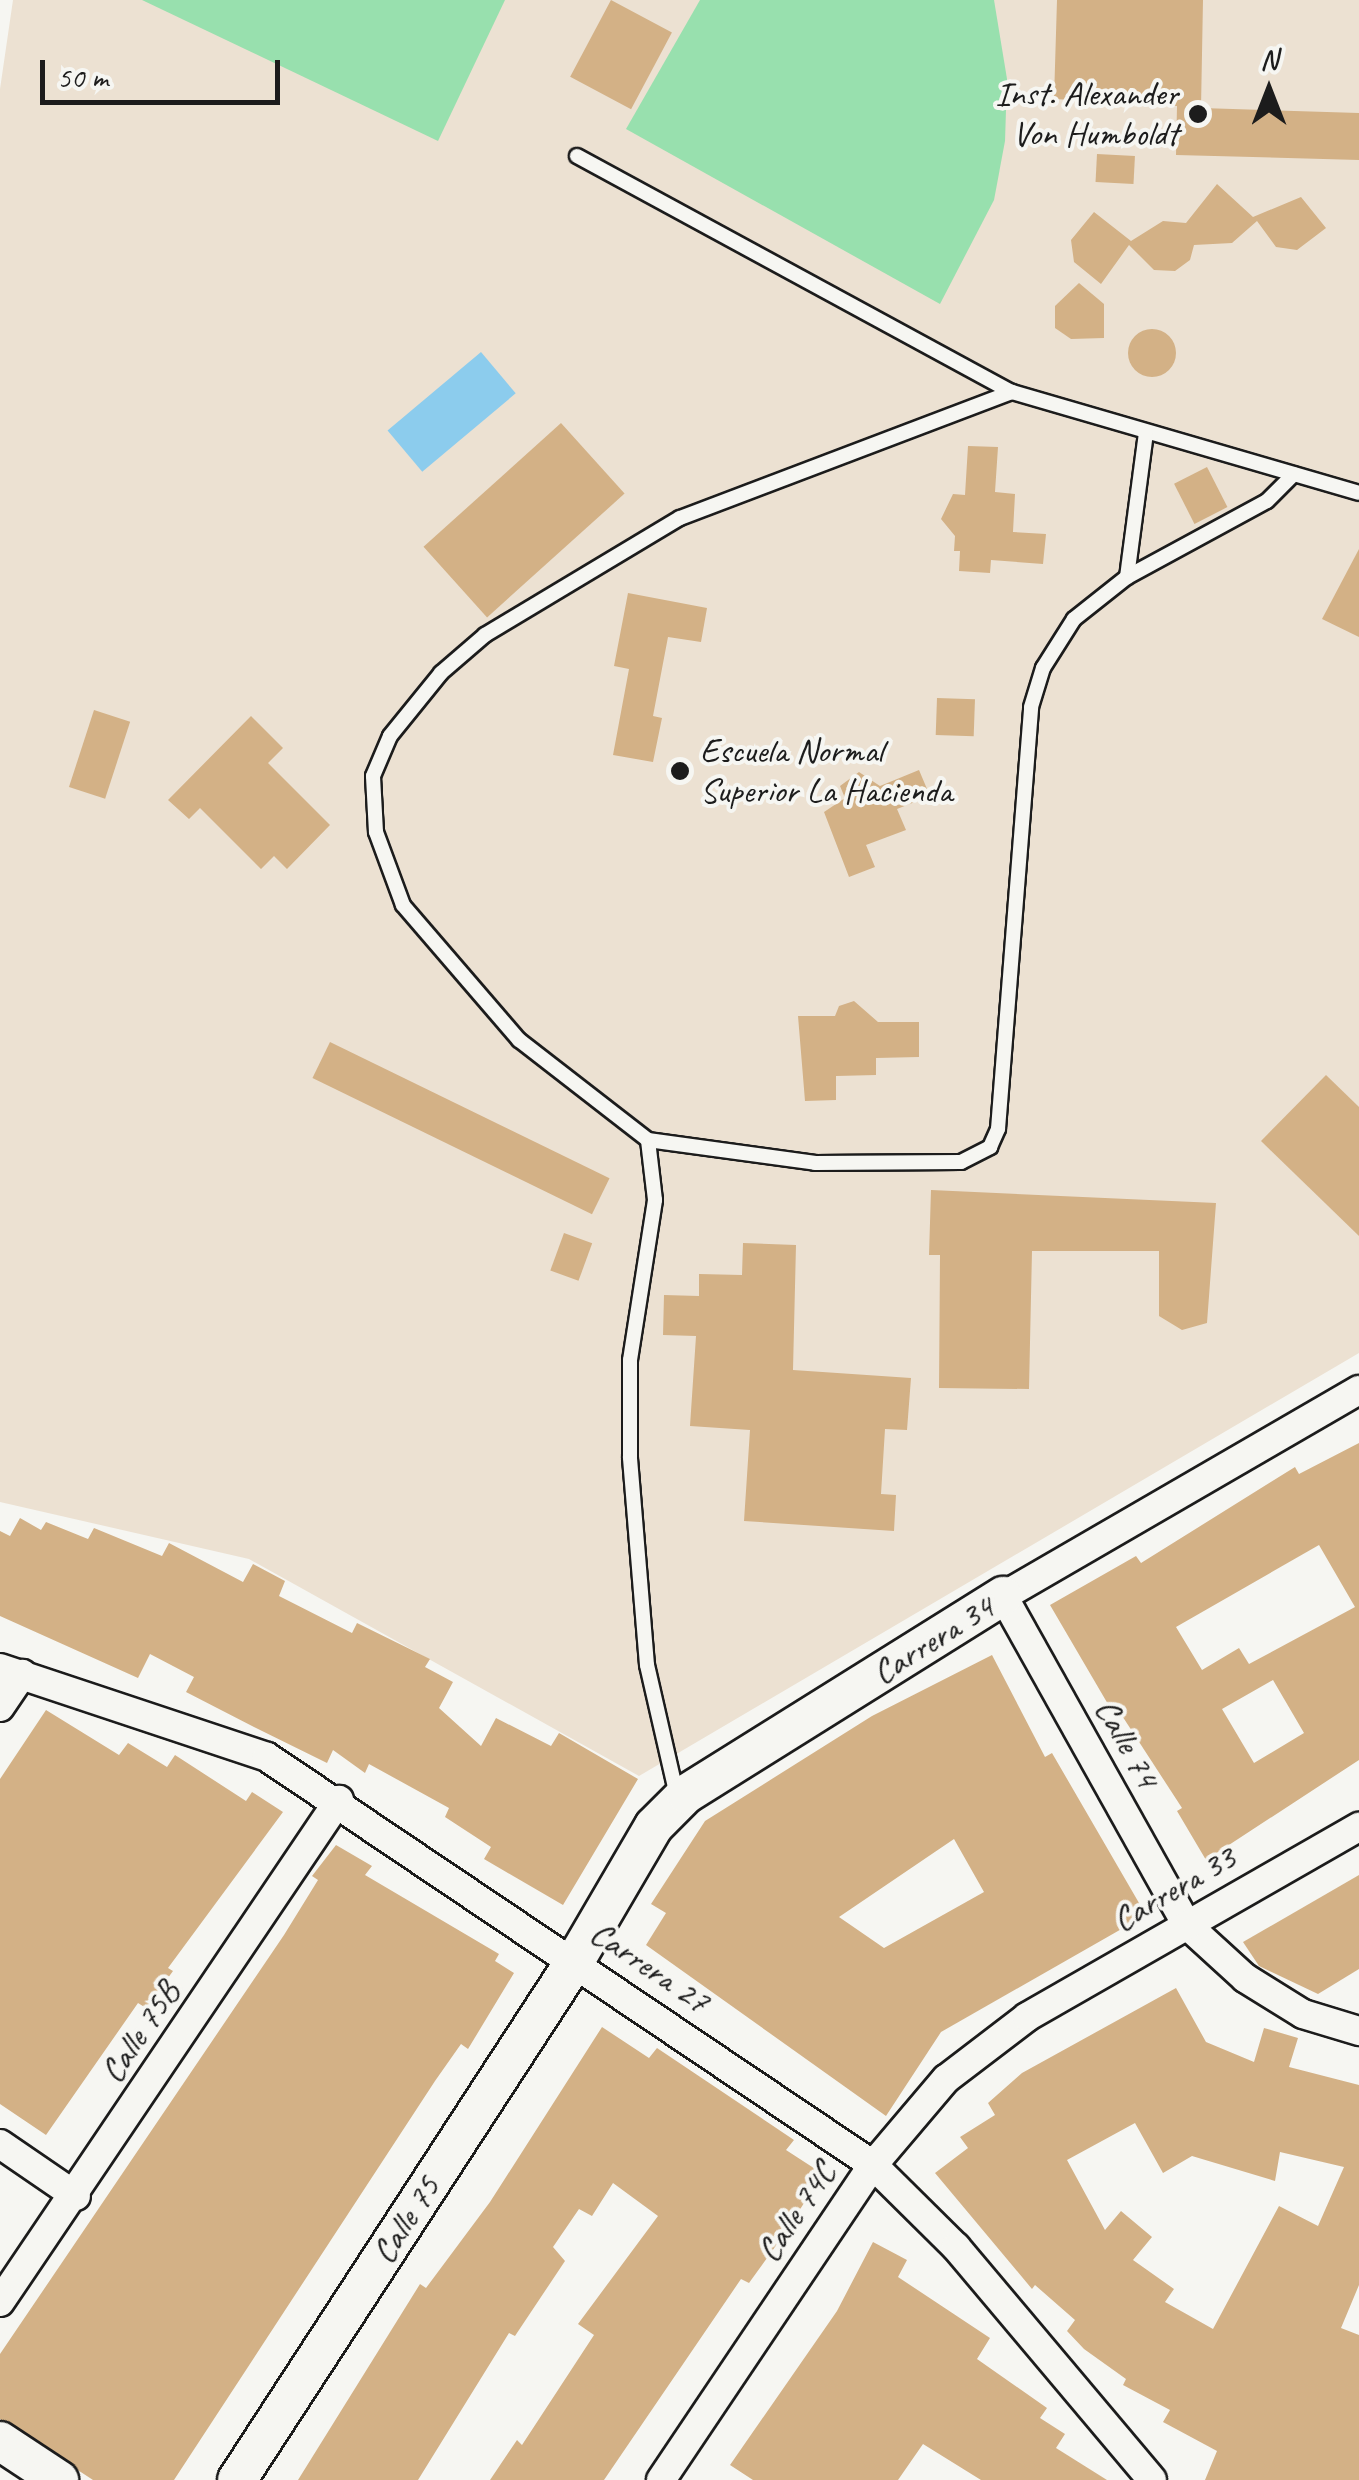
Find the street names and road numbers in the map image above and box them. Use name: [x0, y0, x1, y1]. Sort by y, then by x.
street label: Carrera 34: [864, 1586, 1002, 1694]
street label: Calle 74: [1086, 1691, 1168, 1795]
street label: Carrera 33: [1105, 1837, 1243, 1941]
street label: Carrera 27: [582, 1912, 718, 2022]
street label: Calle 75B: [91, 1973, 189, 2091]
street label: Calle 74C: [747, 2154, 845, 2270]
street label: Calle 75: [363, 2169, 449, 2271]

